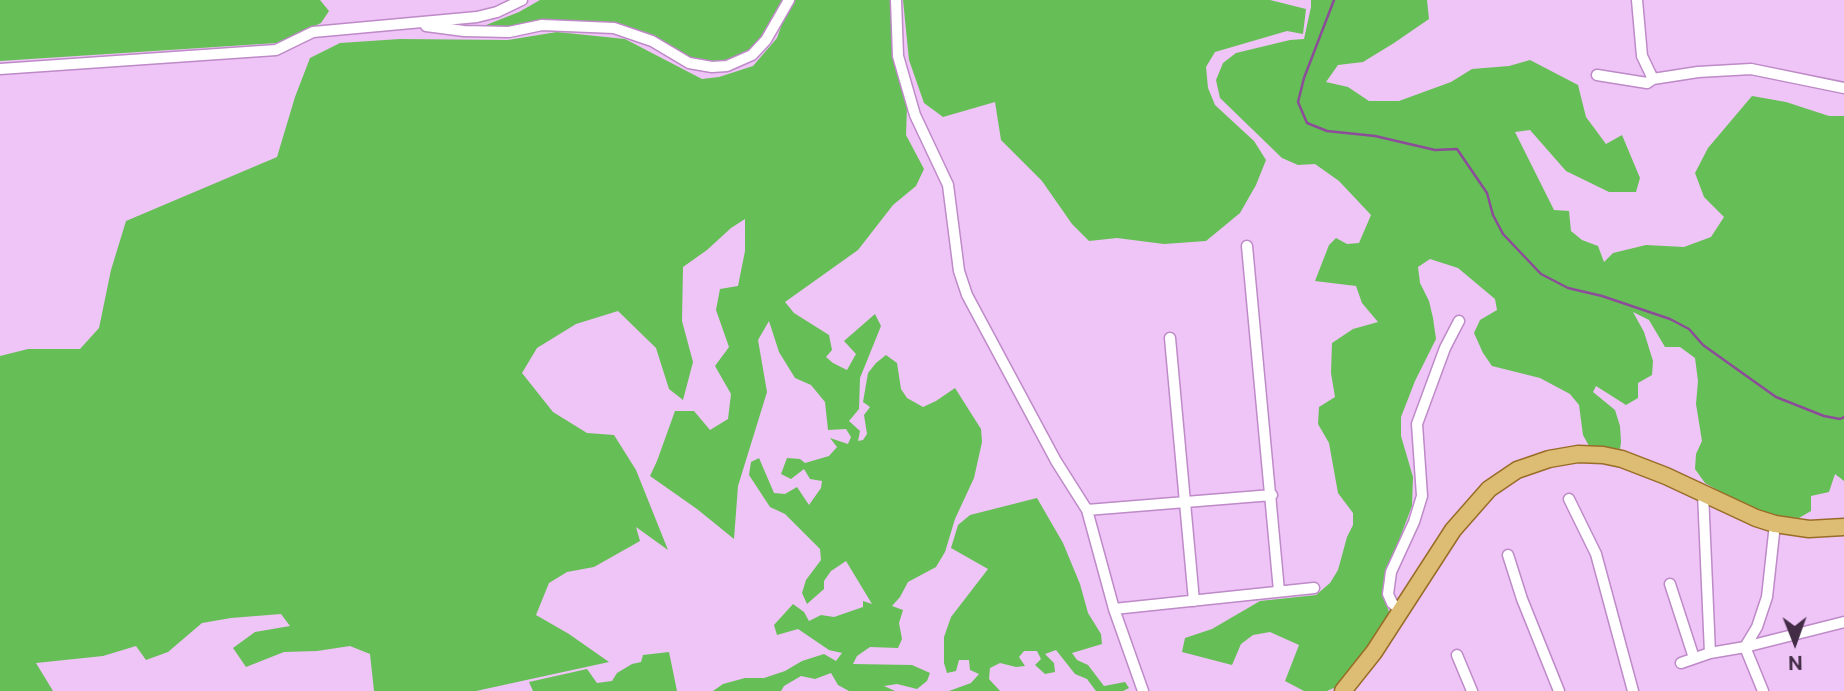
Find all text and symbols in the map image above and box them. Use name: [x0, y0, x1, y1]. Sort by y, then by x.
north arrow: [1760, 607, 1830, 677]
text: N: [1788, 652, 1803, 674]

